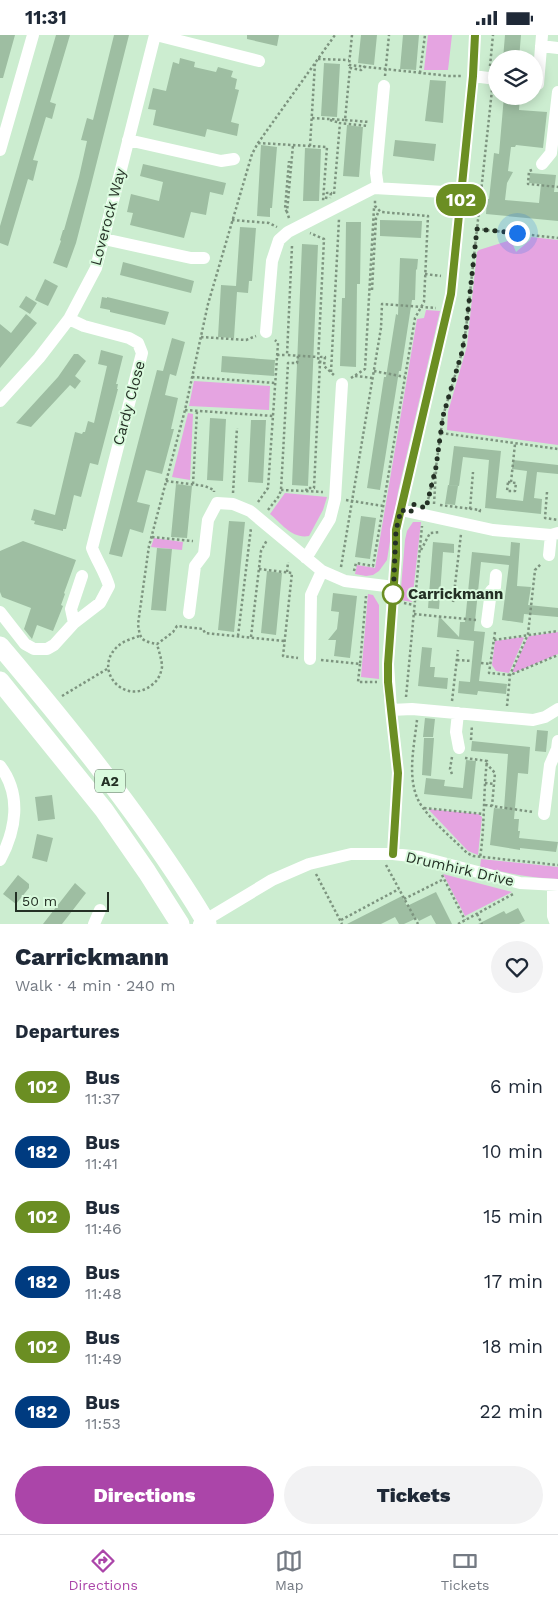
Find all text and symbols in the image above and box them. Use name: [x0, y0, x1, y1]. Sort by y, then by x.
text: 11:31: [25, 6, 67, 29]
map controls: [488, 50, 543, 105]
button: layers: [488, 50, 543, 105]
street label: Loverock Way: [86, 166, 130, 268]
line badge: 102: [432, 184, 490, 216]
text: 102: [446, 189, 476, 210]
your location: [505, 221, 530, 246]
street label: Cardy Close: [109, 359, 149, 447]
marker: Carrickmann: [382, 583, 404, 605]
place label: Carrickmann: [408, 585, 503, 603]
road number: A2: [95, 769, 125, 793]
street label: Drumhirk Drive: [404, 848, 516, 890]
scale bar: [15, 889, 109, 912]
text: 50 m: [22, 893, 57, 909]
button: heart: [491, 941, 543, 993]
text: Carrickmann: [15, 943, 169, 971]
text: Walk · 4 min · 240 m: [15, 976, 175, 995]
text: Departures: [15, 1020, 120, 1043]
text: Bus: [85, 1066, 120, 1089]
text: 6 min: [490, 1075, 543, 1098]
text: 102: [27, 1076, 58, 1097]
text: 11:37: [85, 1089, 120, 1108]
text: Bus: [85, 1131, 120, 1154]
text: 10 min: [482, 1140, 543, 1163]
text: 182: [28, 1141, 57, 1162]
text: 11:41: [85, 1154, 118, 1173]
text: Bus: [85, 1196, 120, 1219]
text: 15 min: [483, 1205, 543, 1228]
text: 102: [27, 1206, 58, 1227]
text: 11:46: [85, 1219, 122, 1238]
text: Bus: [85, 1261, 120, 1284]
text: 17 min: [484, 1270, 543, 1293]
text: 182: [28, 1271, 57, 1292]
text: 11:48: [85, 1284, 122, 1303]
text: Bus: [85, 1326, 120, 1349]
text: 18 min: [482, 1335, 543, 1358]
text: 102: [27, 1336, 58, 1357]
text: 11:49: [85, 1349, 122, 1368]
text: Bus: [85, 1391, 120, 1414]
text: 22 min: [479, 1400, 543, 1423]
text: 182: [28, 1401, 57, 1422]
text: 11:53: [85, 1414, 121, 1433]
button: Directions: [15, 1466, 274, 1524]
button: Tickets: [284, 1466, 543, 1524]
tab: Directions: [69, 1547, 138, 1593]
tab: Map: [275, 1547, 304, 1593]
tab: Tickets: [441, 1547, 489, 1593]

